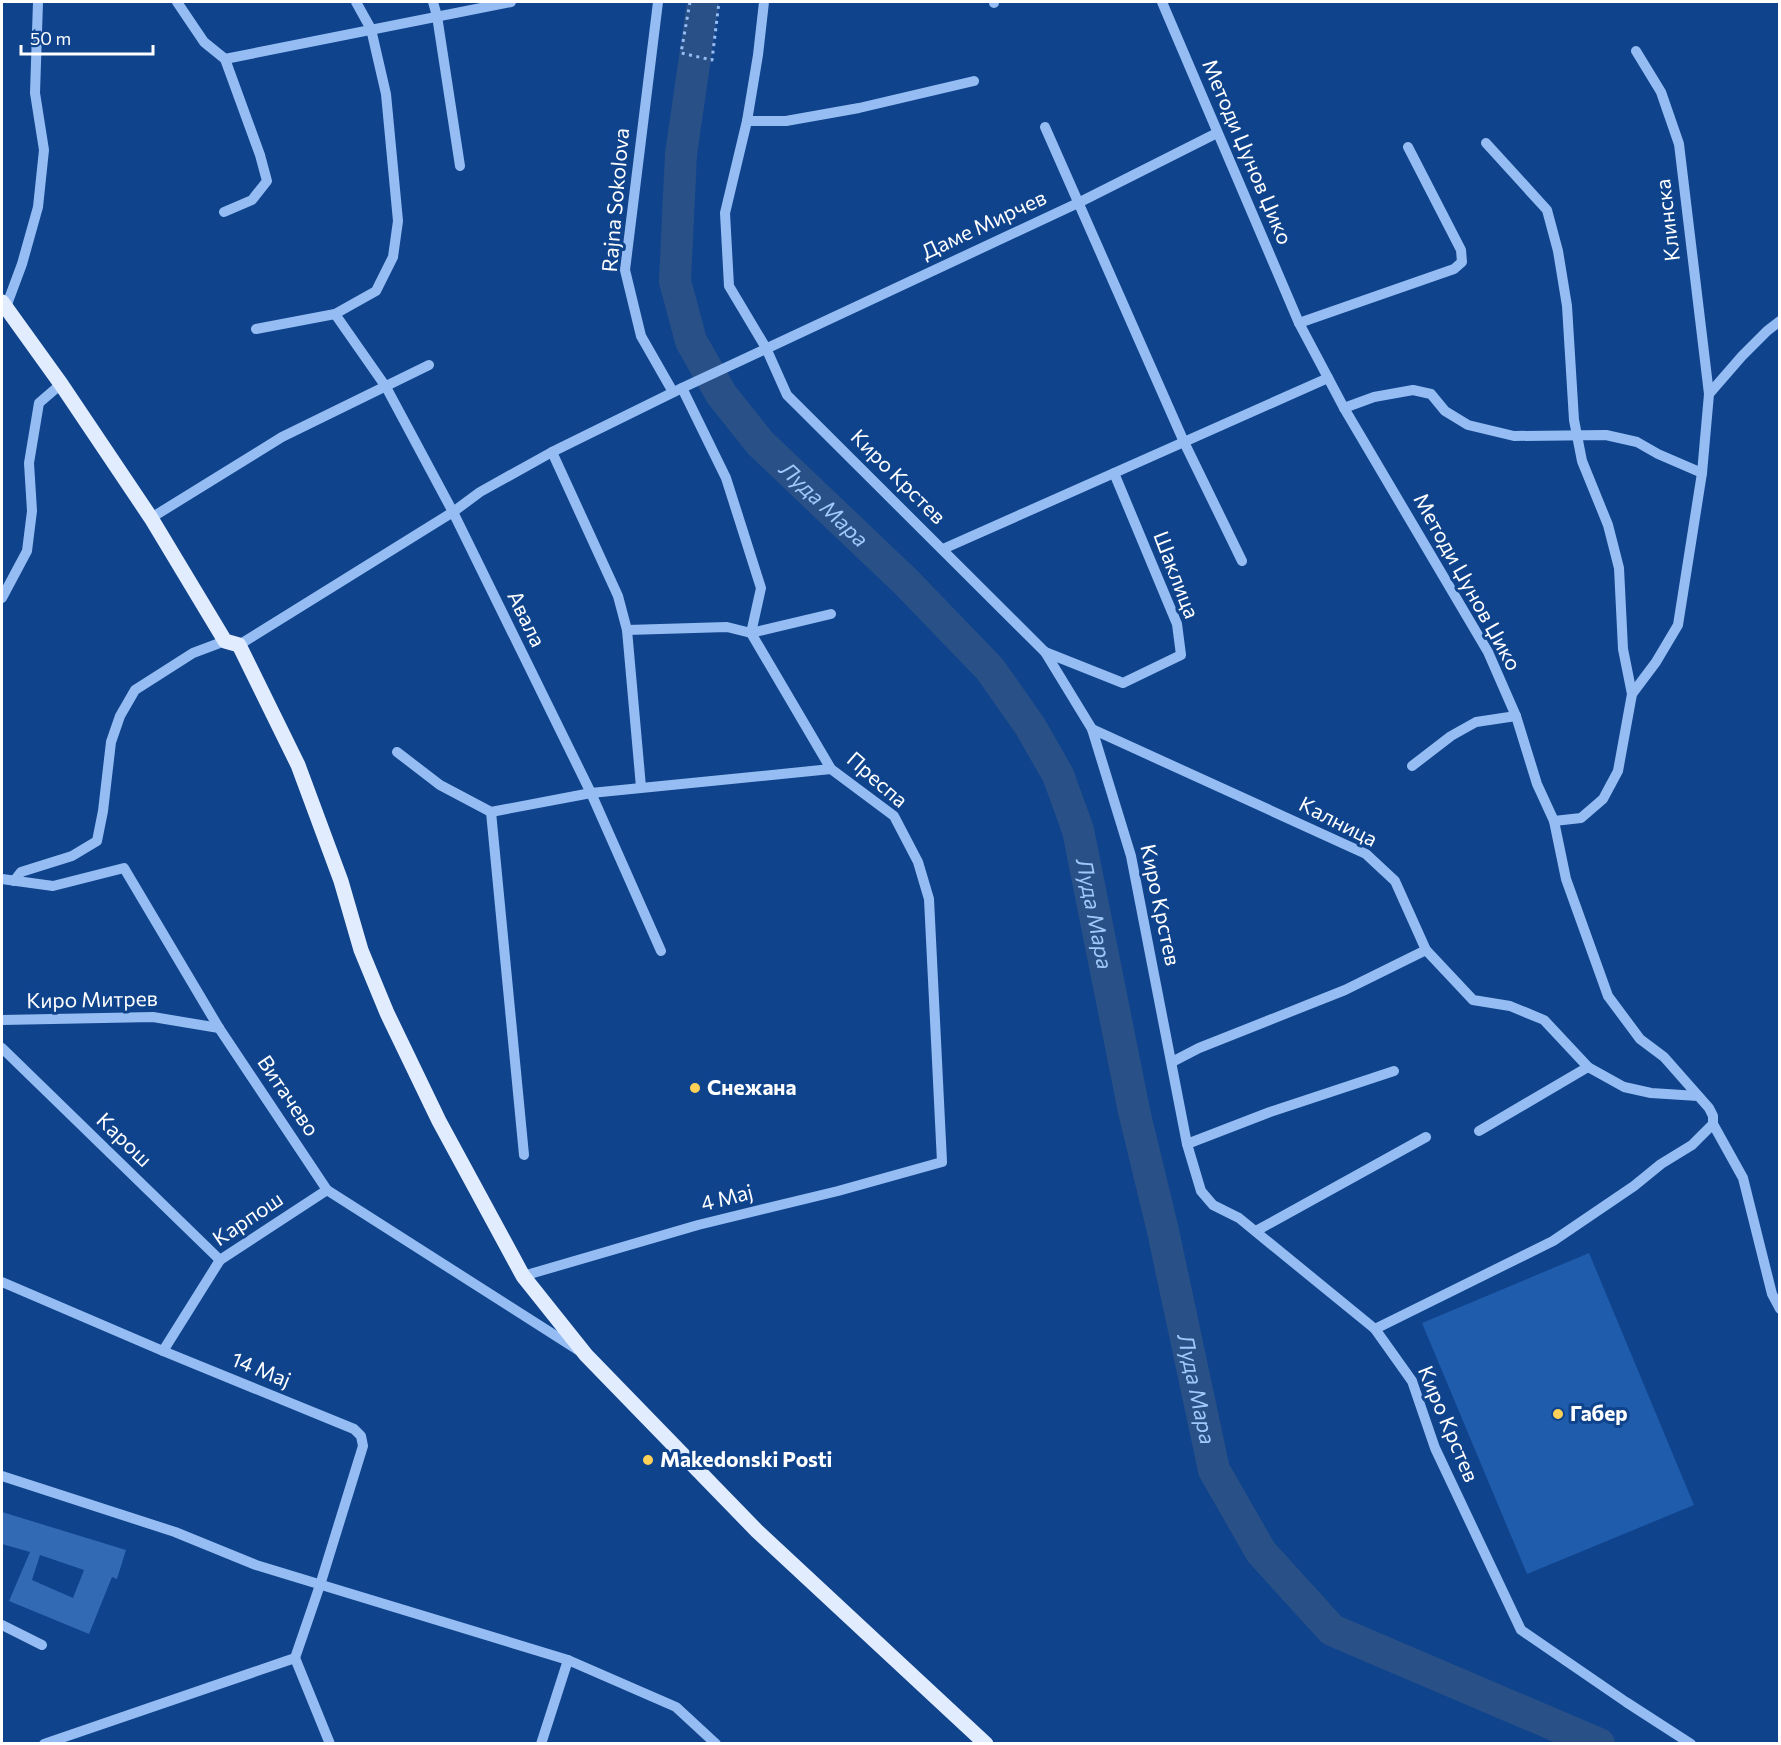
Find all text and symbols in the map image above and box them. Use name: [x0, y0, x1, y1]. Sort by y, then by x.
scale bar: [21, 18, 153, 56]
text: 50 m: [30, 27, 71, 49]
street label: Методи Џунов Џико: [1198, 55, 1299, 248]
street label: Rajna Sokolova: [596, 127, 633, 273]
street label: Клинска: [1649, 178, 1684, 263]
street label: Даме Мирчев: [917, 184, 1050, 264]
street label: Киро Крстев: [846, 423, 952, 529]
water label: Луда Мара: [774, 455, 875, 552]
street label: Методи Џунов Џико: [1409, 488, 1527, 674]
street label: Шаклица: [1149, 527, 1205, 622]
street label: Авала: [503, 586, 552, 651]
street label: Преспа: [843, 746, 913, 812]
street label: Калница: [1295, 790, 1382, 851]
street label: Киро Крстев: [1136, 842, 1187, 968]
water label: Луда Мара: [1071, 855, 1119, 972]
street label: Киро Митрев: [26, 985, 158, 1012]
street label: Витачево: [253, 1050, 325, 1140]
place label: Снежана: [707, 1074, 796, 1099]
marker: Снежана: [688, 1081, 702, 1095]
street label: Карош: [92, 1107, 158, 1171]
street label: 4 Мај: [698, 1178, 755, 1215]
street label: Карпош: [207, 1185, 287, 1250]
water label: Луда Мара: [1172, 1330, 1222, 1447]
street label: 14 Мај: [228, 1345, 295, 1392]
street label: Киро Крстев: [1414, 1362, 1485, 1485]
place label: Габер: [1570, 1400, 1628, 1425]
marker: Габер: [1551, 1407, 1565, 1421]
place label: Makedonski Posti: [660, 1446, 832, 1471]
marker: Makedonski Posti: [641, 1453, 655, 1467]

